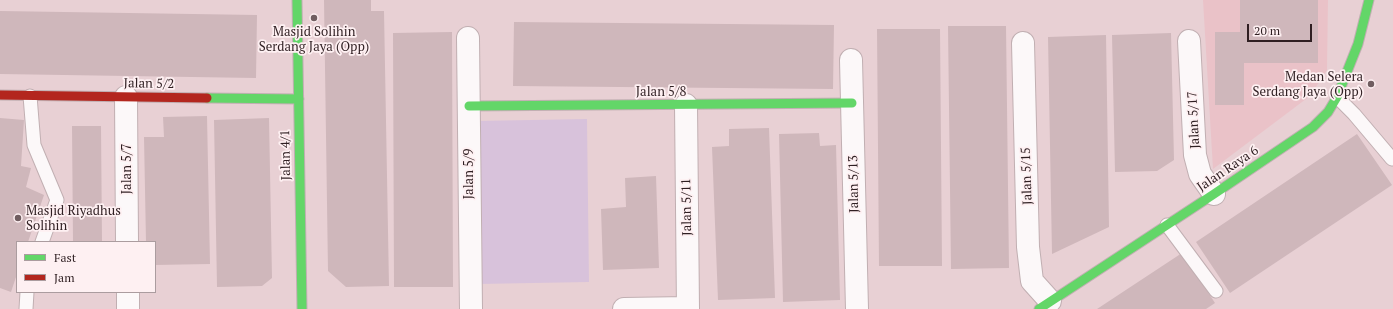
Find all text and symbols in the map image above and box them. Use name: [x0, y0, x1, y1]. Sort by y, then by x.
marker: Masjid Solihin Serdang Jaya (Opp): [309, 13, 319, 23]
scale bar: [1249, 16, 1314, 42]
text: 20 m: [1254, 23, 1280, 38]
place label: Masjid Solihin Serdang Jaya (Opp): [259, 24, 369, 55]
place label: Medan Selera Serdang Jaya (Opp): [1252, 69, 1363, 100]
street label: Jalan 5/2: [124, 76, 174, 92]
marker: Medan Selera Serdang Jaya (Opp): [1366, 79, 1376, 89]
street label: Jalan 5/8: [636, 84, 686, 100]
street label: Jalan 5/17: [1185, 91, 1203, 149]
street label: Jalan 4/1: [278, 130, 294, 180]
street label: Jalan Raya 6: [1194, 143, 1262, 195]
street label: Jalan 5/7: [119, 144, 135, 194]
street label: Jalan 5/15: [1018, 147, 1036, 205]
street label: Jalan 5/9: [461, 149, 477, 199]
street label: Jalan 5/13: [846, 155, 862, 213]
street label: Jalan 5/11: [679, 178, 695, 236]
place label: Masjid Riyadhus Solihin: [26, 203, 121, 234]
marker: Masjid Riyadhus Solihin: [13, 213, 23, 223]
legend: [16, 241, 156, 293]
text: Fast: [54, 250, 76, 265]
text: Jam: [54, 270, 75, 285]

